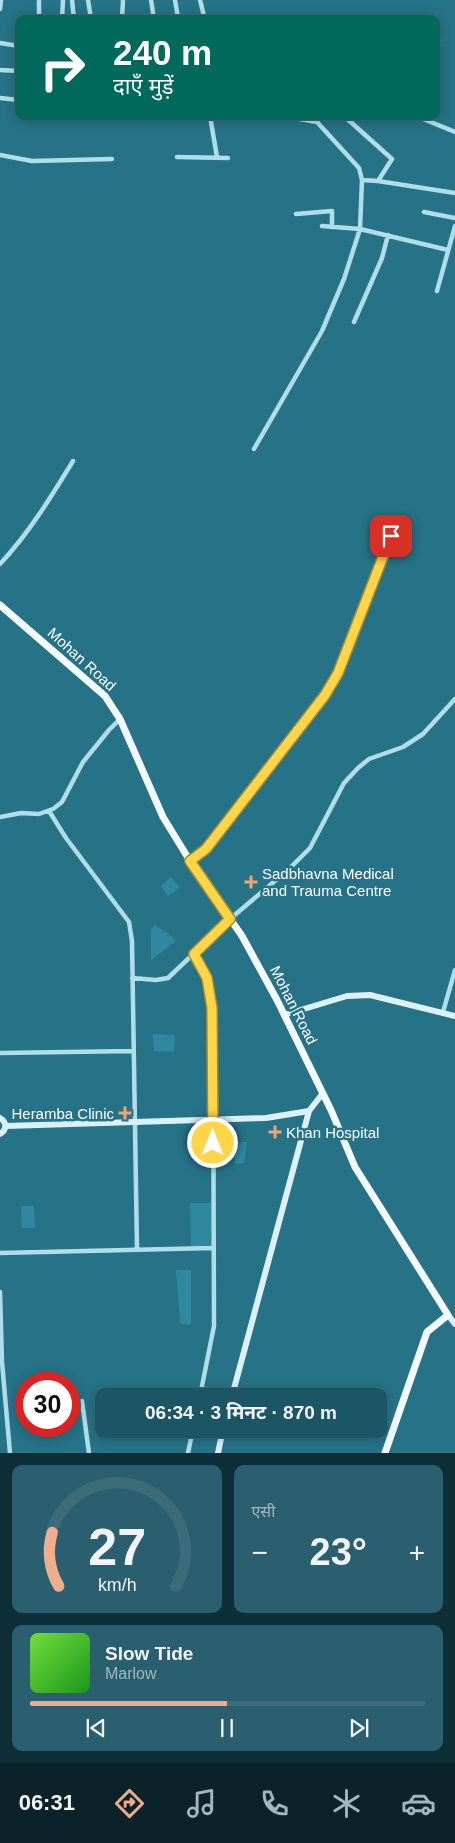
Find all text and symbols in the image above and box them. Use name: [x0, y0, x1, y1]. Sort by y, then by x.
text: 240 m: [113, 33, 212, 72]
icon: right: [30, 35, 95, 100]
text: दाएँ मुड़ें: [113, 74, 174, 99]
pin: [370, 515, 412, 557]
icon: arrive: [377, 522, 405, 550]
street label: Mohan Road: [44, 624, 120, 694]
place label: Sadbhavna Medical and Trauma Centre: [262, 865, 394, 899]
marker: Sadbhavna Medical and Trauma Centre: [244, 875, 258, 889]
street label: Mohan Road: [267, 963, 321, 1047]
place label: Heramba Clinic: [11, 1105, 114, 1122]
marker: Heramba Clinic: [118, 1106, 132, 1120]
position arrow: [186, 1116, 238, 1168]
place label: Khan Hospital: [286, 1124, 379, 1141]
marker: Khan Hospital: [268, 1125, 282, 1139]
speed limit sign: 30: [15, 1372, 80, 1437]
text: 06:34 · 3 मिनट · 870 m: [145, 1402, 337, 1423]
text: एसी: [252, 1503, 275, 1520]
text: 27: [88, 1518, 146, 1576]
text: 23°: [310, 1531, 367, 1573]
text: −: [252, 1537, 268, 1568]
text: +: [409, 1537, 425, 1568]
text: km/h: [97, 1575, 136, 1595]
text: Slow Tide: [105, 1643, 193, 1664]
text: Marlow: [105, 1665, 157, 1682]
icon: previous: [82, 1714, 110, 1742]
icon: pause: [213, 1714, 241, 1742]
icon: next: [345, 1714, 373, 1742]
icon: directions: [112, 1786, 147, 1821]
icon: music: [184, 1786, 219, 1821]
icon: phone: [257, 1786, 292, 1821]
icon: climate: [329, 1786, 364, 1821]
icon: car: [401, 1786, 436, 1821]
text: 06:31: [19, 1790, 75, 1815]

